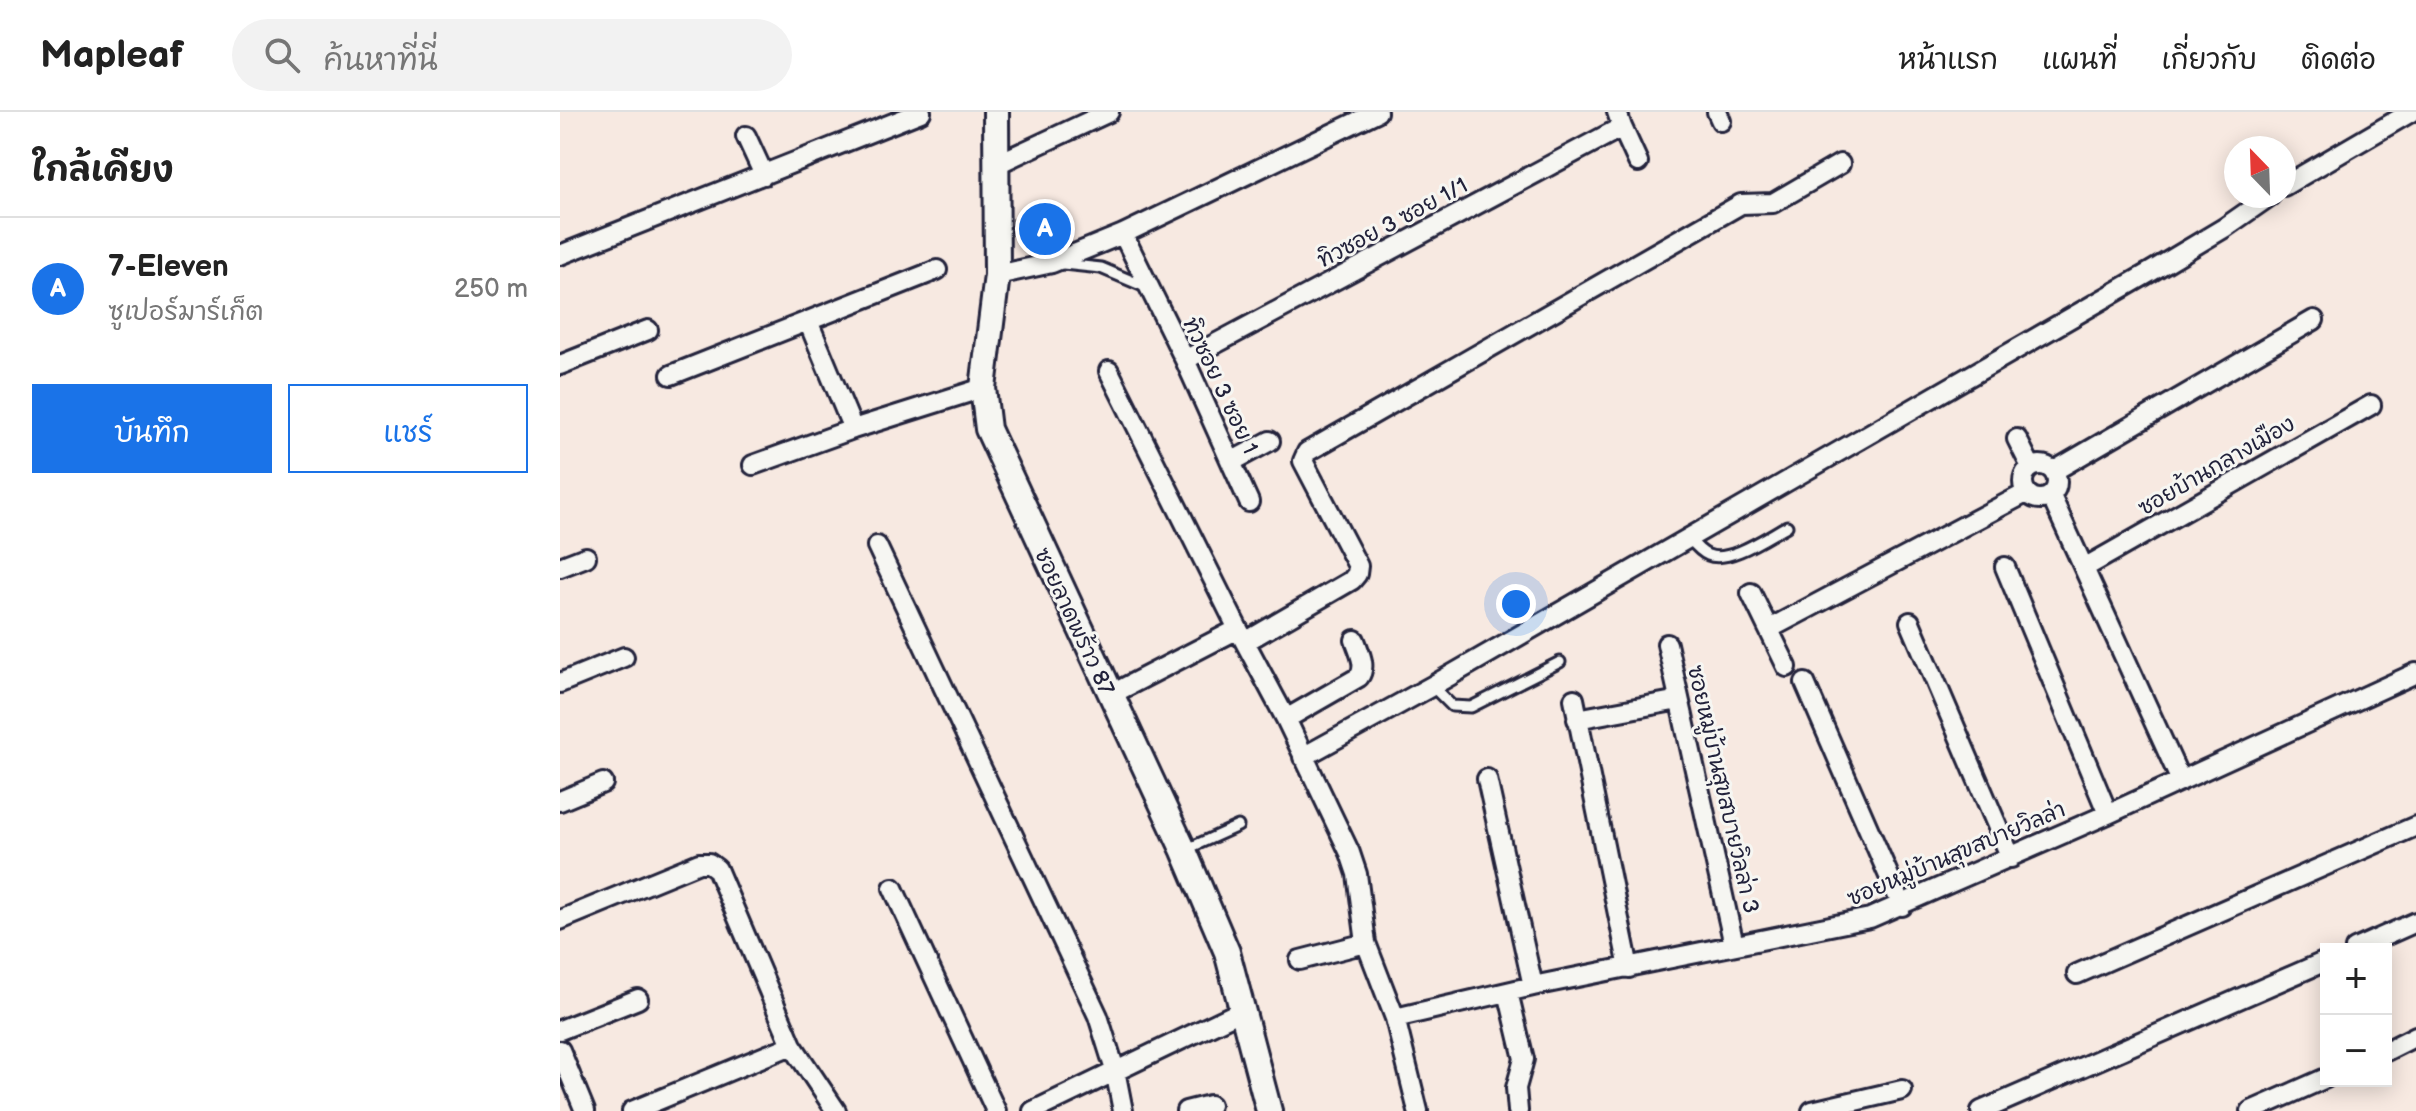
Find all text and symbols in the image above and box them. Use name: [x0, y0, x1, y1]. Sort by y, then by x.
search box: [232, 19, 792, 91]
text: Mapleaf: [40, 33, 184, 78]
icon: search: [260, 33, 304, 77]
text: ค้นหาที่นี่: [324, 43, 438, 79]
text: หน้าแรก: [1898, 44, 1998, 77]
text: แผนที่: [2042, 44, 2118, 77]
text: เกี่ยวกับ: [2162, 44, 2257, 77]
text: ติดต่อ: [2301, 44, 2376, 77]
north arrow: [2224, 136, 2296, 208]
text: ใกล้เคียง: [32, 150, 174, 191]
street label: ทิวซอย 3 ซอย 1/1: [1313, 172, 1472, 274]
pin: A: [1019, 199, 1071, 259]
text: 7-Eleven: [108, 249, 229, 285]
text: A: [50, 274, 66, 305]
text: 250 m: [454, 274, 528, 305]
text: ซูเปอร์มาร์เก็ต: [108, 297, 264, 328]
street label: ทิวซอย 3 ซอย 1: [1176, 313, 1264, 458]
button: บันทึก: [32, 384, 272, 473]
button: แชร์: [288, 384, 528, 473]
street label: ซอยบ้านกลางเมือง: [2133, 409, 2300, 522]
street label: ซอยลาดพร้าว 87: [1028, 543, 1121, 700]
your location: [1496, 584, 1536, 624]
street label: ซอยหมู่บ้านสุขสบายวิลล่า 3: [1679, 662, 1766, 916]
street label: ซอยหมู่บ้านสุขสบายวิลล่า: [1843, 794, 2070, 914]
map controls: [2320, 943, 2392, 1087]
button: +: [2320, 943, 2392, 1015]
button: −: [2320, 1015, 2392, 1087]

